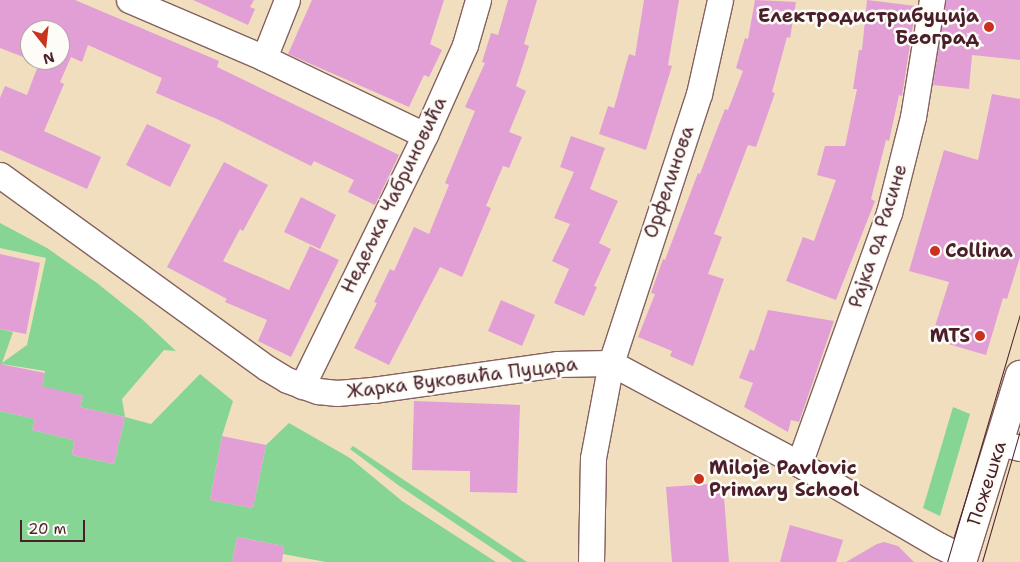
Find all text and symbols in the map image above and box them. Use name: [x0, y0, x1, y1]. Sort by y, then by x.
place label: Електродистрибуција Београд: [758, 5, 979, 49]
north arrow: [20, 20, 70, 70]
marker: Електродистрибуција Београд: [983, 21, 995, 33]
text: N: [41, 48, 57, 69]
street label: Недељка Чабриновића: [336, 93, 452, 297]
street label: Орфелинова: [639, 123, 699, 241]
street label: Рајка од Расине: [844, 161, 912, 311]
place label: Collina: [945, 240, 1013, 262]
marker: Collina: [929, 245, 941, 257]
place label: MTS: [930, 325, 970, 347]
marker: MTS: [974, 330, 986, 342]
street label: Жарка Вуковића Пуцара: [345, 353, 579, 403]
street label: Пожешка: [963, 438, 1011, 528]
place label: Miloje Pavlovic Primary School: [709, 457, 859, 501]
marker: Miloje Pavlovic Primary School: [693, 473, 705, 485]
scale bar: [22, 510, 88, 542]
text: 20 m: [28, 519, 67, 539]

